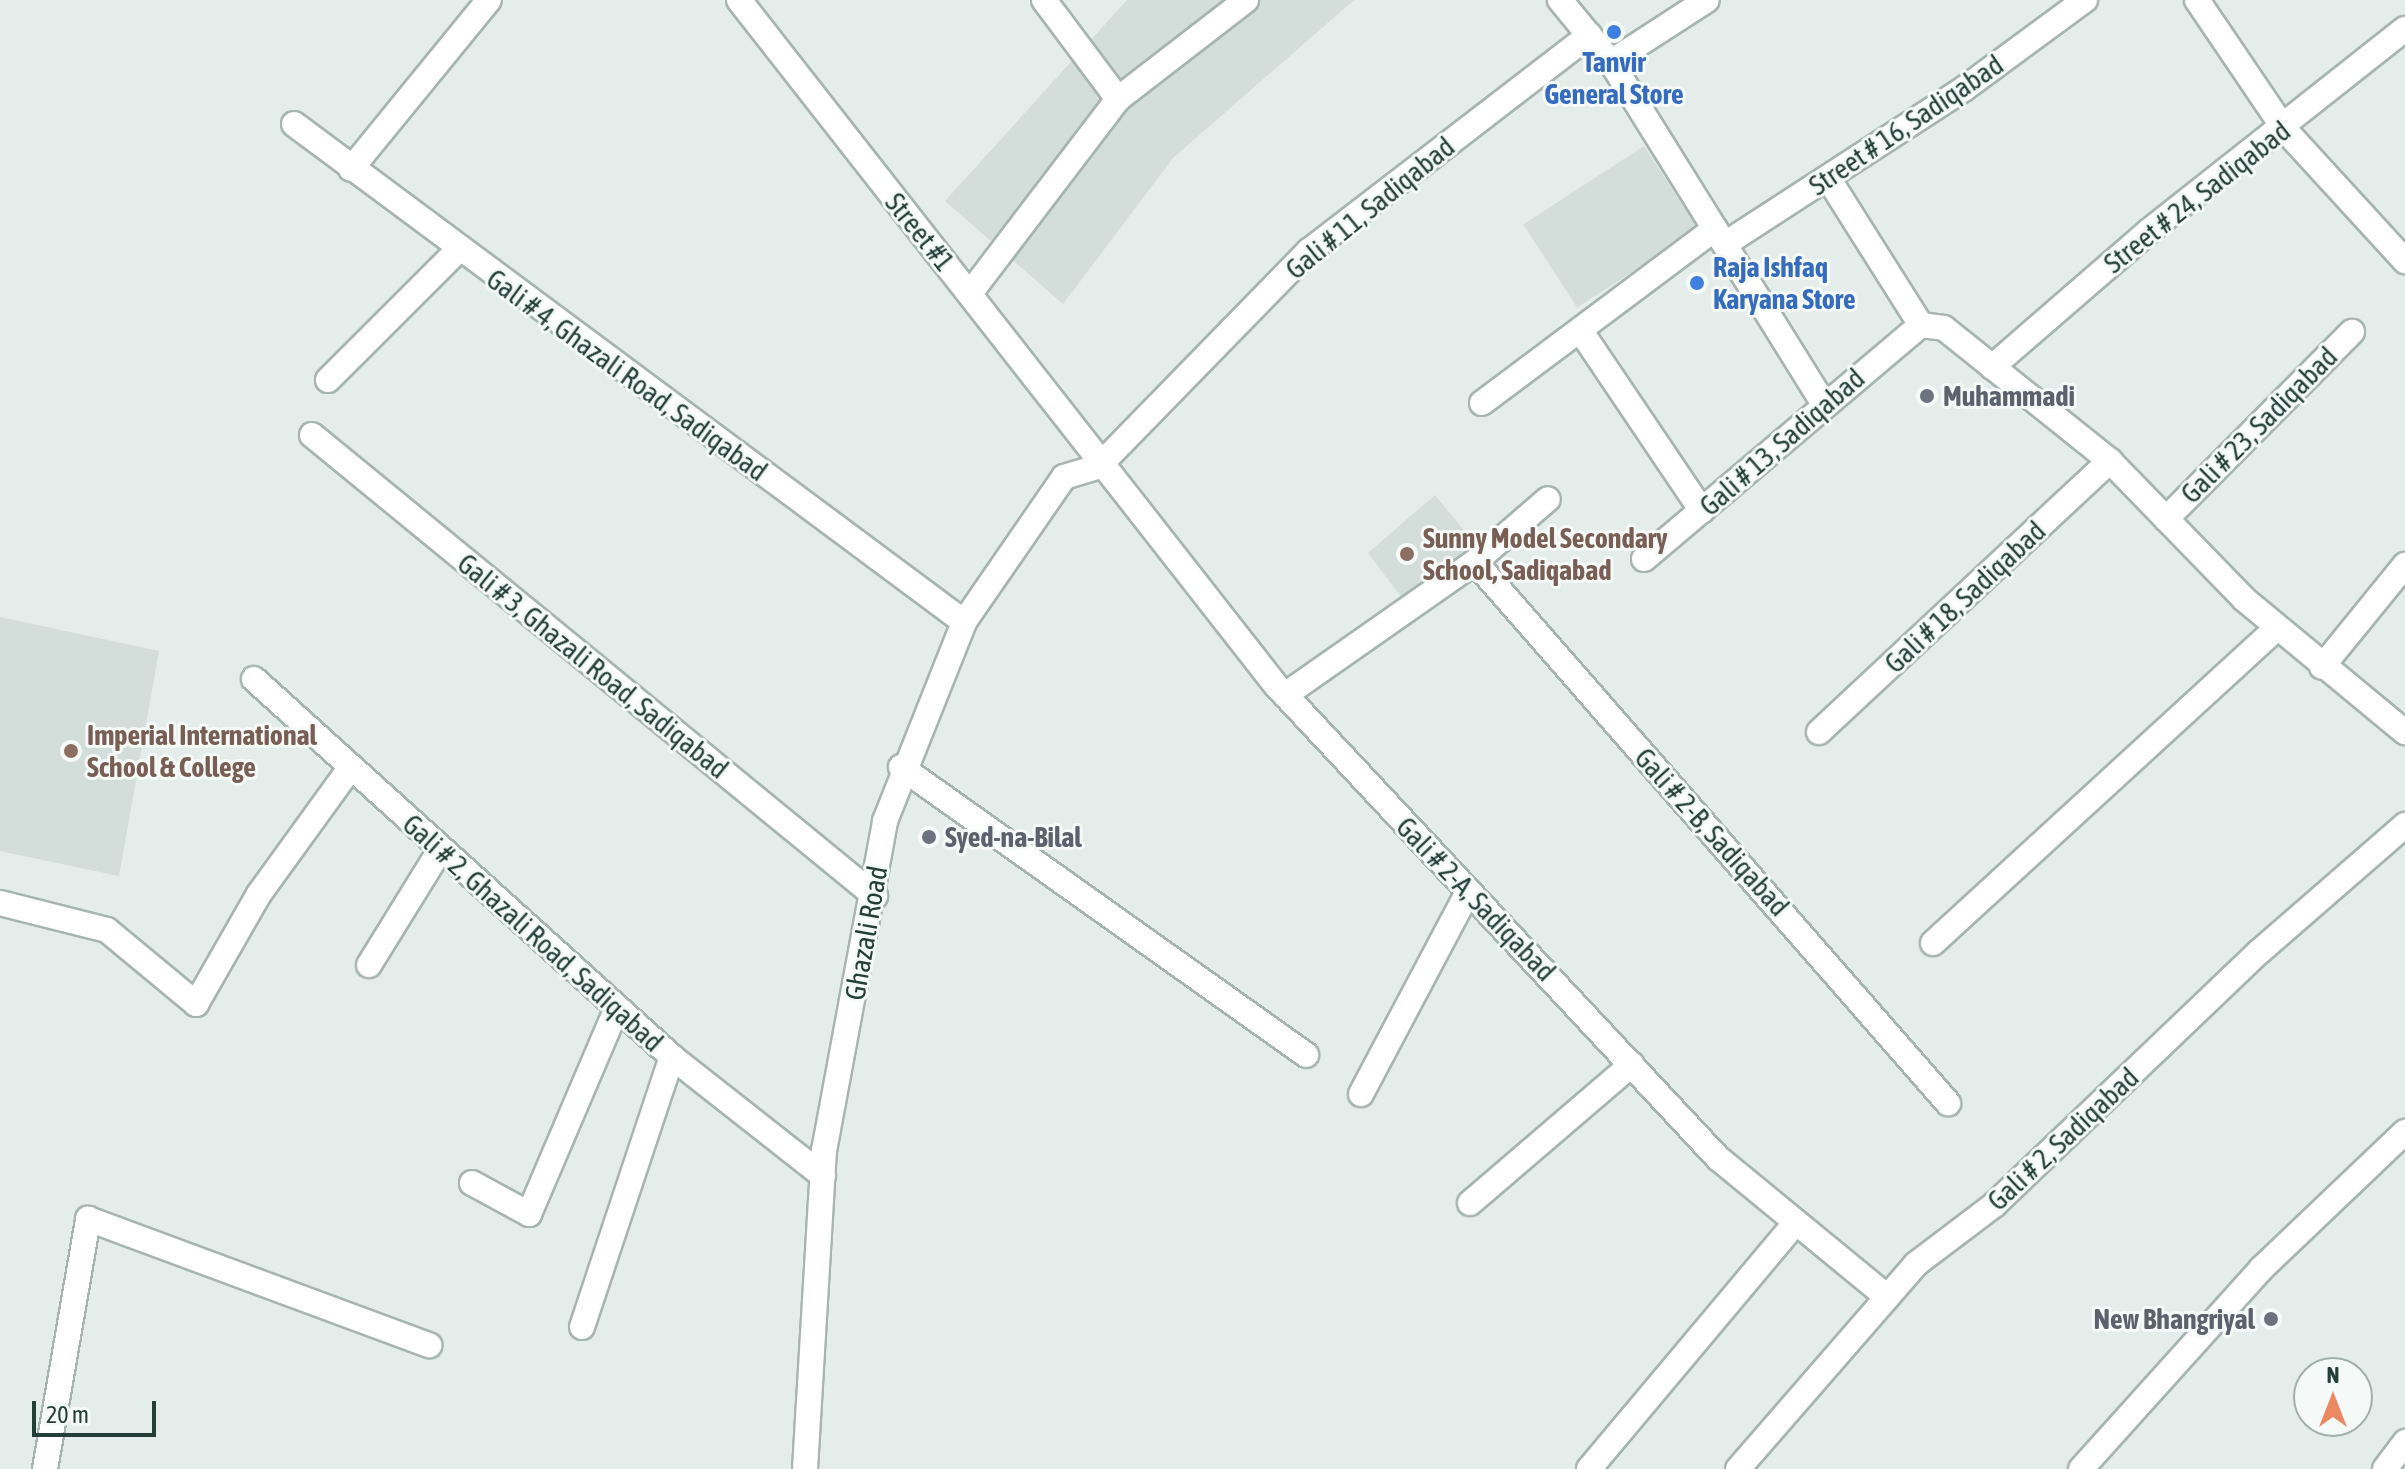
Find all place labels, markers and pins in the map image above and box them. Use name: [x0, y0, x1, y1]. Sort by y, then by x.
marker: Tanvir General Store: [1605, 23, 1623, 41]
place label: Tanvir General Store: [1544, 45, 1684, 111]
place label: Raja Ishfaq Karyana Store: [1713, 250, 1856, 316]
marker: Raja Ishfaq Karyana Store: [1688, 274, 1706, 292]
place label: Muhammadi: [1943, 379, 2075, 413]
marker: Muhammadi: [1918, 387, 1936, 405]
place label: Sunny Model Secondary School, Sadiqabad: [1423, 521, 1667, 587]
marker: Sunny Model Secondary School, Sadiqabad: [1398, 545, 1416, 563]
place label: Imperial International School & College: [87, 718, 317, 784]
marker: Imperial International School & College: [62, 742, 80, 760]
place label: Syed-na-Bilal: [945, 820, 1082, 854]
marker: Syed-na-Bilal: [920, 828, 938, 846]
place label: New Bhangriyal: [2094, 1302, 2255, 1336]
marker: New Bhangriyal: [2262, 1310, 2280, 1328]

